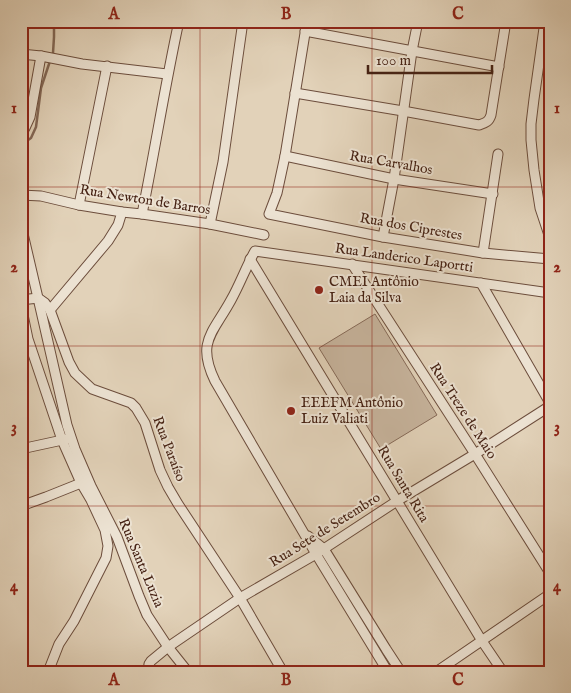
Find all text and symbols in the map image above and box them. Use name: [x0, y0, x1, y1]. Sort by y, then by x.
text: A: [108, 5, 121, 25]
text: B: [281, 5, 292, 25]
text: C: [452, 5, 464, 25]
scale bar: [368, 42, 492, 74]
text: 100 m: [376, 51, 412, 70]
text: 1: [11, 99, 17, 119]
text: 1: [554, 99, 560, 119]
street label: Rua Carvalhos: [348, 147, 434, 179]
street label: Rua Newton de Barros: [78, 181, 212, 219]
street label: Rua dos Ciprestes: [358, 209, 464, 245]
street label: Rua Landerico Laportti: [334, 239, 474, 277]
text: 2: [10, 258, 18, 278]
text: 2: [553, 258, 561, 278]
place label: CMEI Antônio Laia da Silva: [329, 273, 419, 307]
marker: CMEI Antônio Laia da Silva: [313, 284, 325, 296]
street label: Rua Treze de Maio: [425, 360, 501, 463]
place label: EEEFM Antônio Luiz Valiati: [301, 394, 403, 428]
marker: EEEFM Antônio Luiz Valiati: [285, 405, 297, 417]
street label: Rua Paraíso: [148, 414, 190, 485]
text: 3: [11, 418, 17, 438]
text: 3: [554, 418, 560, 438]
street label: Rua Santa Rita: [373, 442, 434, 527]
street label: Rua Sete de Setembro: [266, 488, 384, 571]
street label: Rua Santa Luzia: [114, 516, 168, 611]
text: 4: [10, 577, 19, 597]
text: 4: [553, 577, 562, 597]
text: A: [108, 671, 121, 691]
text: B: [281, 671, 292, 691]
text: C: [452, 671, 464, 691]

